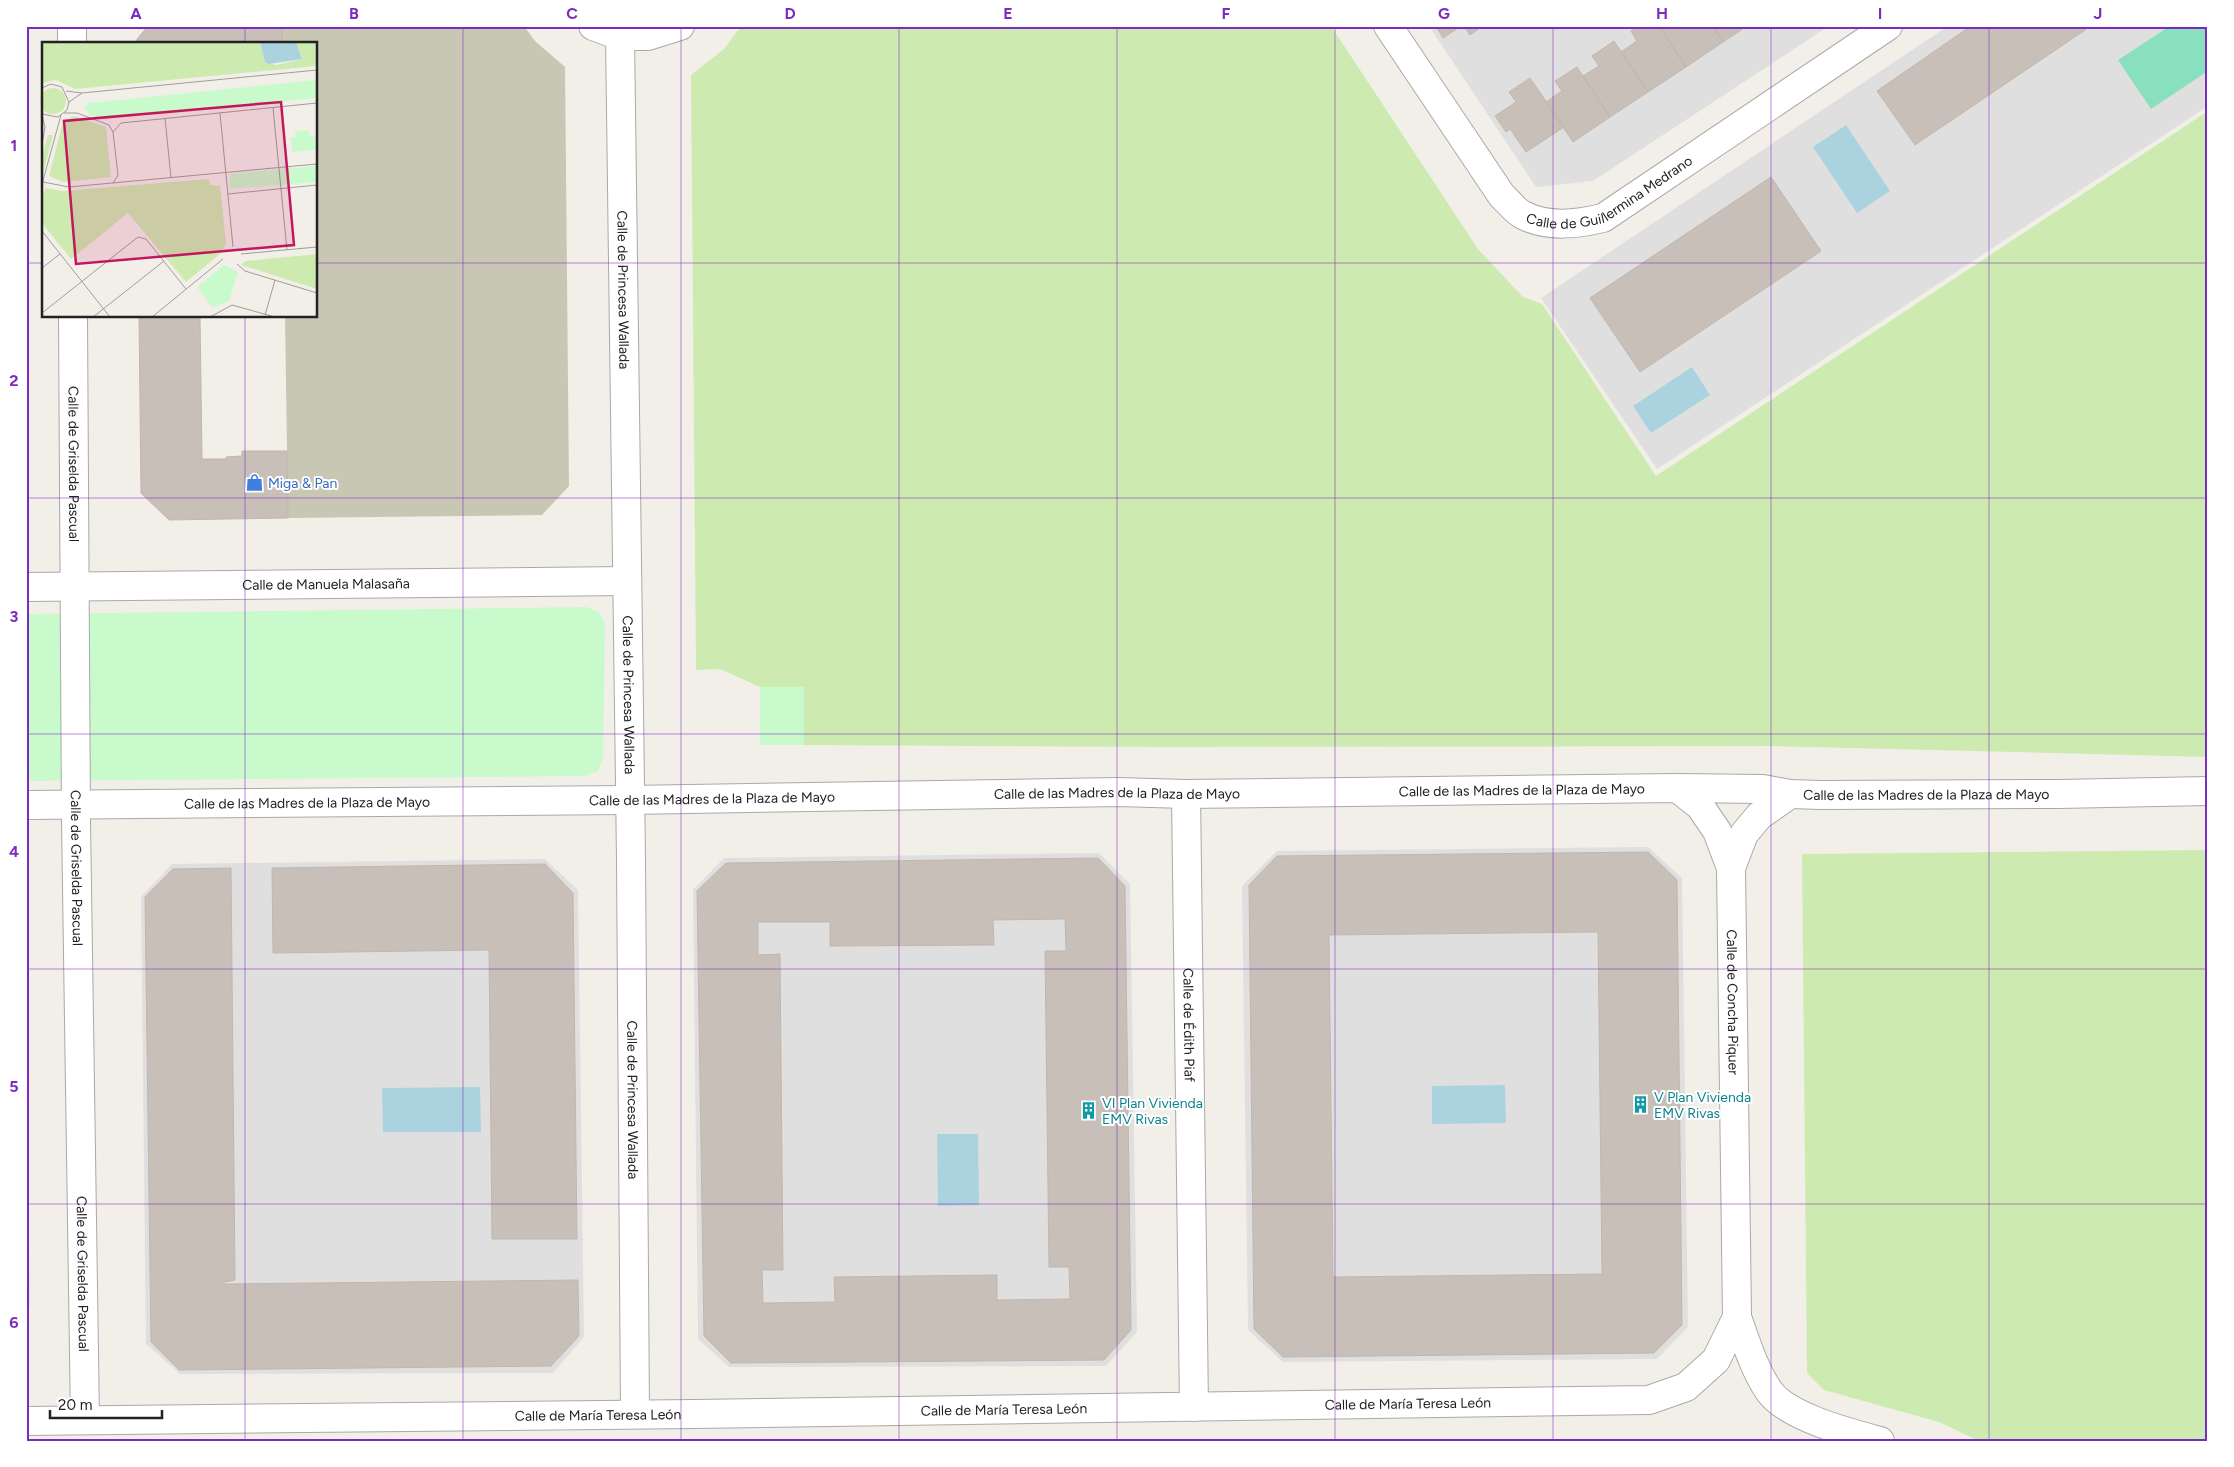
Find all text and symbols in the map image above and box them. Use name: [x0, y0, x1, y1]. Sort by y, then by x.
text: A: [130, 4, 142, 23]
text: B: [349, 4, 359, 23]
text: C: [566, 4, 578, 23]
text: D: [784, 4, 796, 23]
text: E: [1003, 4, 1013, 23]
text: F: [1222, 4, 1231, 23]
text: G: [1438, 4, 1450, 23]
text: H: [1656, 4, 1668, 23]
text: I: [1878, 4, 1882, 23]
text: J: [2094, 4, 2102, 23]
inset map: [42, 42, 318, 318]
text: 1: [11, 136, 17, 155]
street label: Calle de Guillermina Medrano: [1524, 152, 1696, 233]
street label: Calle de Princesa Wallada: [613, 210, 632, 370]
text: 2: [9, 371, 19, 390]
street label: Calle de Griselda Pascual: [64, 386, 82, 542]
shop icon: Miga & Pan: [244, 473, 264, 493]
place label: Miga & Pan: [268, 475, 337, 492]
street label: Calle de Manuela Malasaña: [242, 575, 410, 594]
text: 3: [10, 607, 19, 626]
street label: Calle de Princesa Wallada: [619, 615, 638, 774]
street label: Calle de las Madres de la Plaza de Mayo: [1399, 780, 1645, 800]
street label: Calle de las Madres de la Plaza de Mayo: [994, 784, 1240, 803]
street label: Calle de las Madres de la Plaza de Mayo: [1803, 786, 2050, 804]
street label: Calle de las Madres de la Plaza de Mayo: [589, 789, 835, 809]
street label: Calle de Griselda Pascual: [67, 790, 86, 946]
street label: Calle de las Madres de la Plaza de Mayo: [184, 794, 430, 813]
text: 4: [9, 842, 19, 861]
street label: Calle de Concha Piquer: [1723, 929, 1742, 1075]
street label: Calle de Édith Piaf: [1179, 968, 1198, 1083]
street label: Calle de Princesa Wallada: [623, 1020, 641, 1179]
text: 5: [9, 1077, 19, 1096]
place label: V Plan Vivienda EMV Rivas: [1654, 1089, 1751, 1122]
place label: VI Plan Vivienda EMV Rivas: [1102, 1095, 1203, 1128]
building icon: V Plan Vivienda EMV Rivas: [1630, 1095, 1650, 1115]
building icon: VI Plan Vivienda EMV Rivas: [1078, 1101, 1098, 1121]
street label: Calle de Griselda Pascual: [73, 1196, 92, 1352]
text: 6: [9, 1313, 19, 1332]
scale bar: [50, 1387, 162, 1419]
street label: Calle de María Teresa León: [1325, 1394, 1491, 1414]
text: 20 m: [58, 1396, 92, 1414]
street label: Calle de María Teresa León: [921, 1400, 1087, 1420]
street label: Calle de María Teresa León: [515, 1406, 681, 1425]

